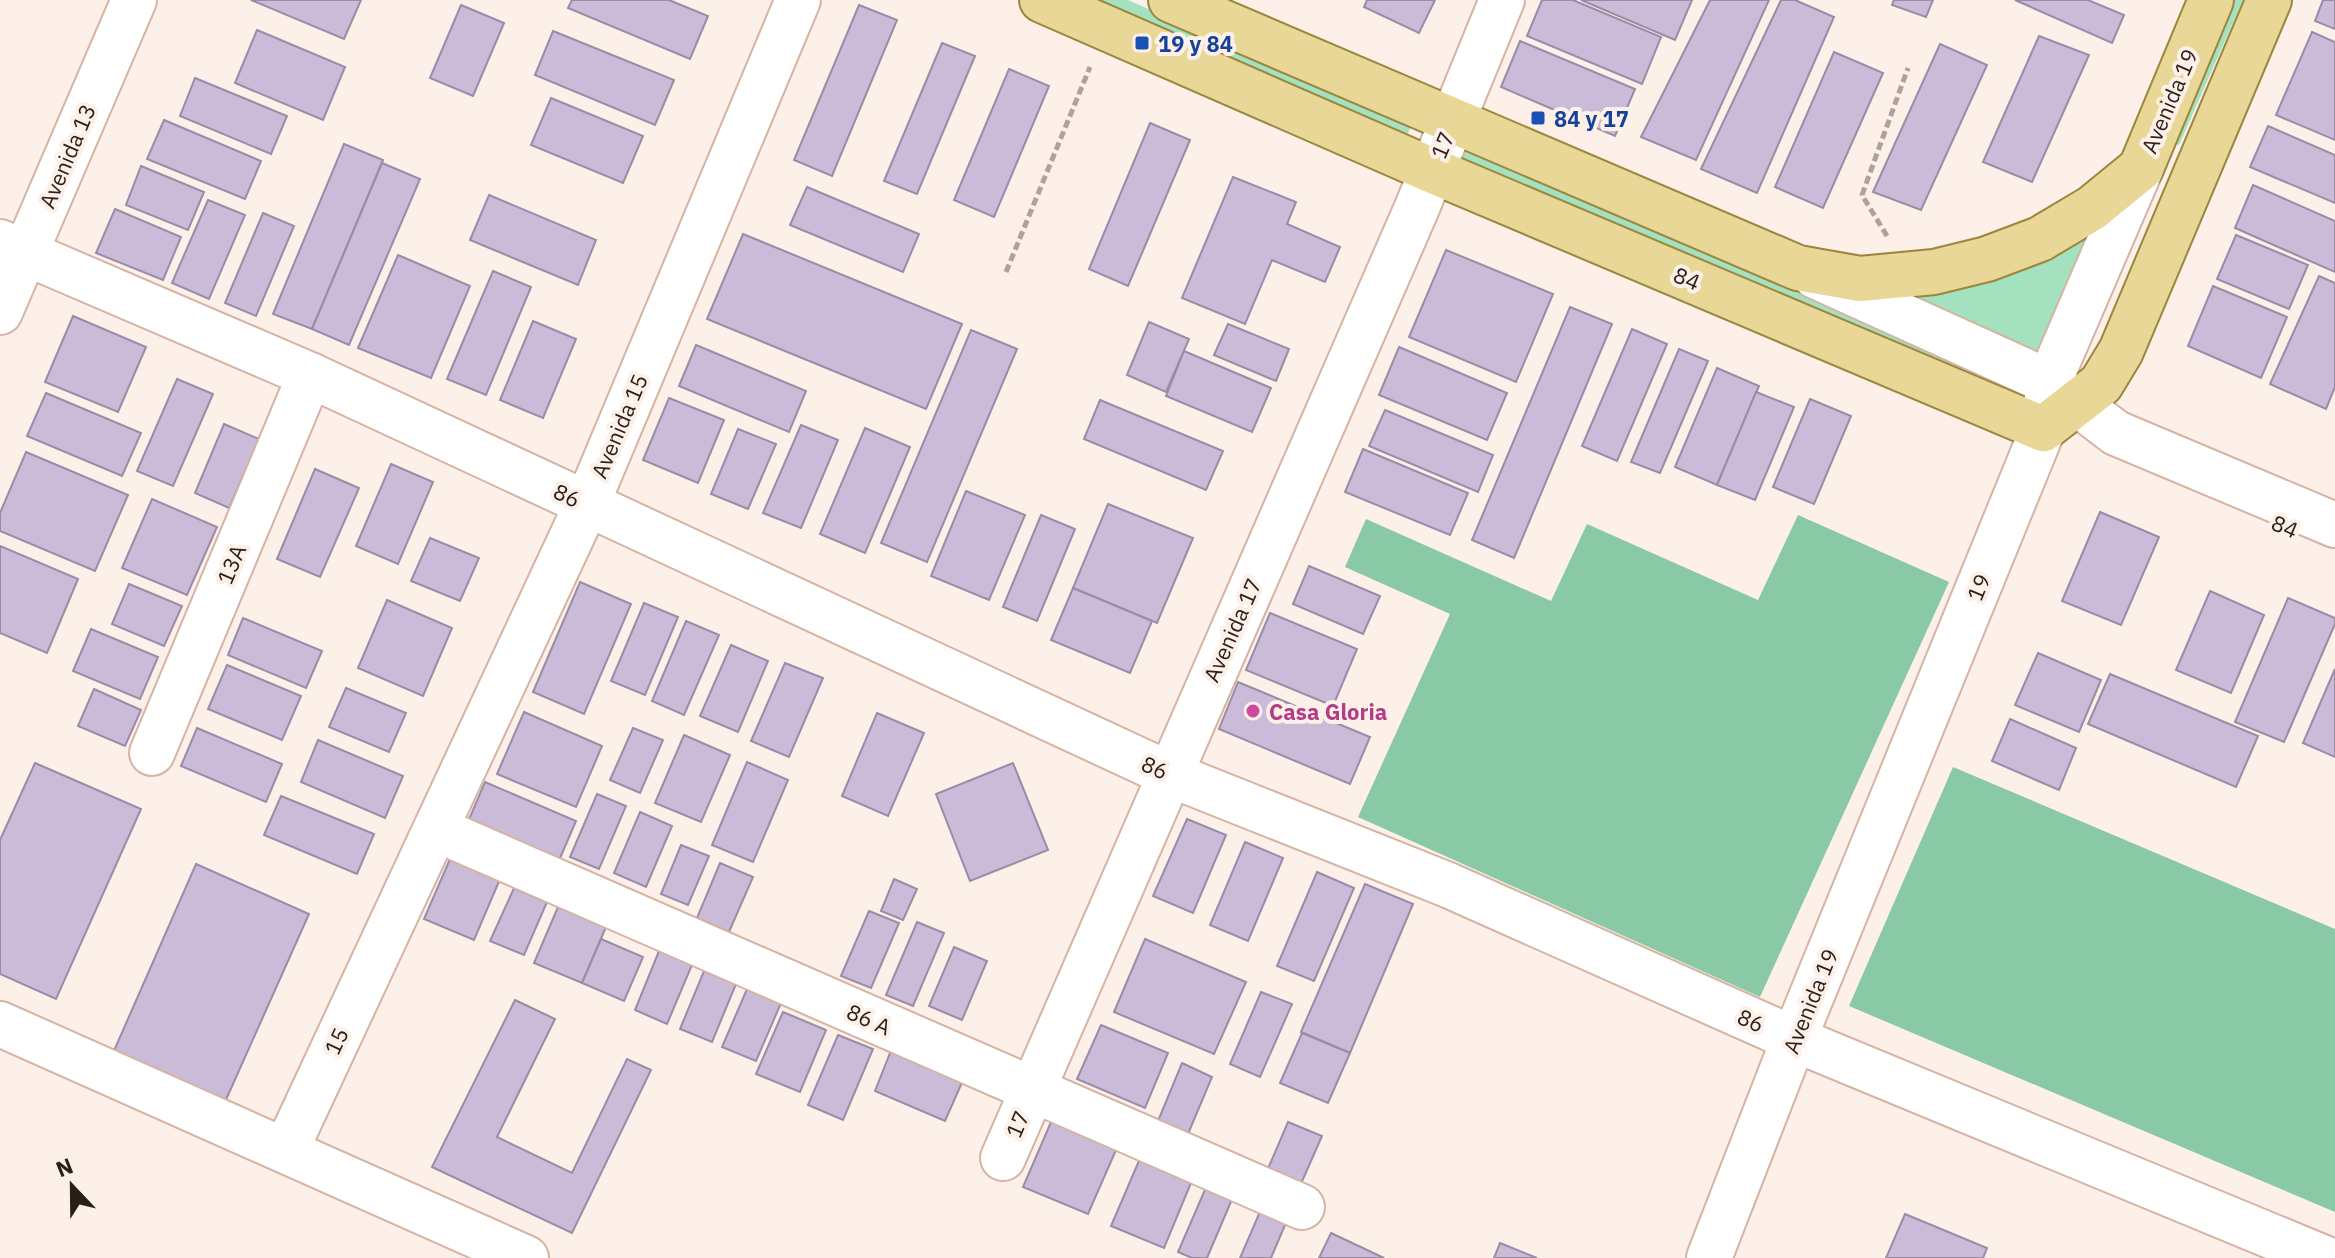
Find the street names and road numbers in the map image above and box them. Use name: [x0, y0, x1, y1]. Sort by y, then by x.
street label: Avenida 19: [2134, 44, 2204, 158]
street label: Avenida 13: [32, 99, 102, 213]
street label: 17: [1423, 127, 1461, 163]
street label: 84: [1669, 259, 1705, 297]
street label: Avenida 15: [584, 369, 654, 483]
street label: 86: [549, 476, 585, 514]
street label: 84: [2267, 507, 2303, 545]
street label: 13A: [210, 540, 252, 588]
street label: 19: [1960, 569, 1996, 605]
street label: Avenida 17: [1196, 574, 1268, 686]
street label: 86: [1137, 748, 1173, 786]
street label: Avenida 19: [1776, 944, 1844, 1058]
street label: 86 A: [842, 996, 896, 1042]
street label: 86: [1733, 1001, 1769, 1039]
street label: 15: [317, 1023, 355, 1059]
street label: 17: [998, 1106, 1036, 1142]

